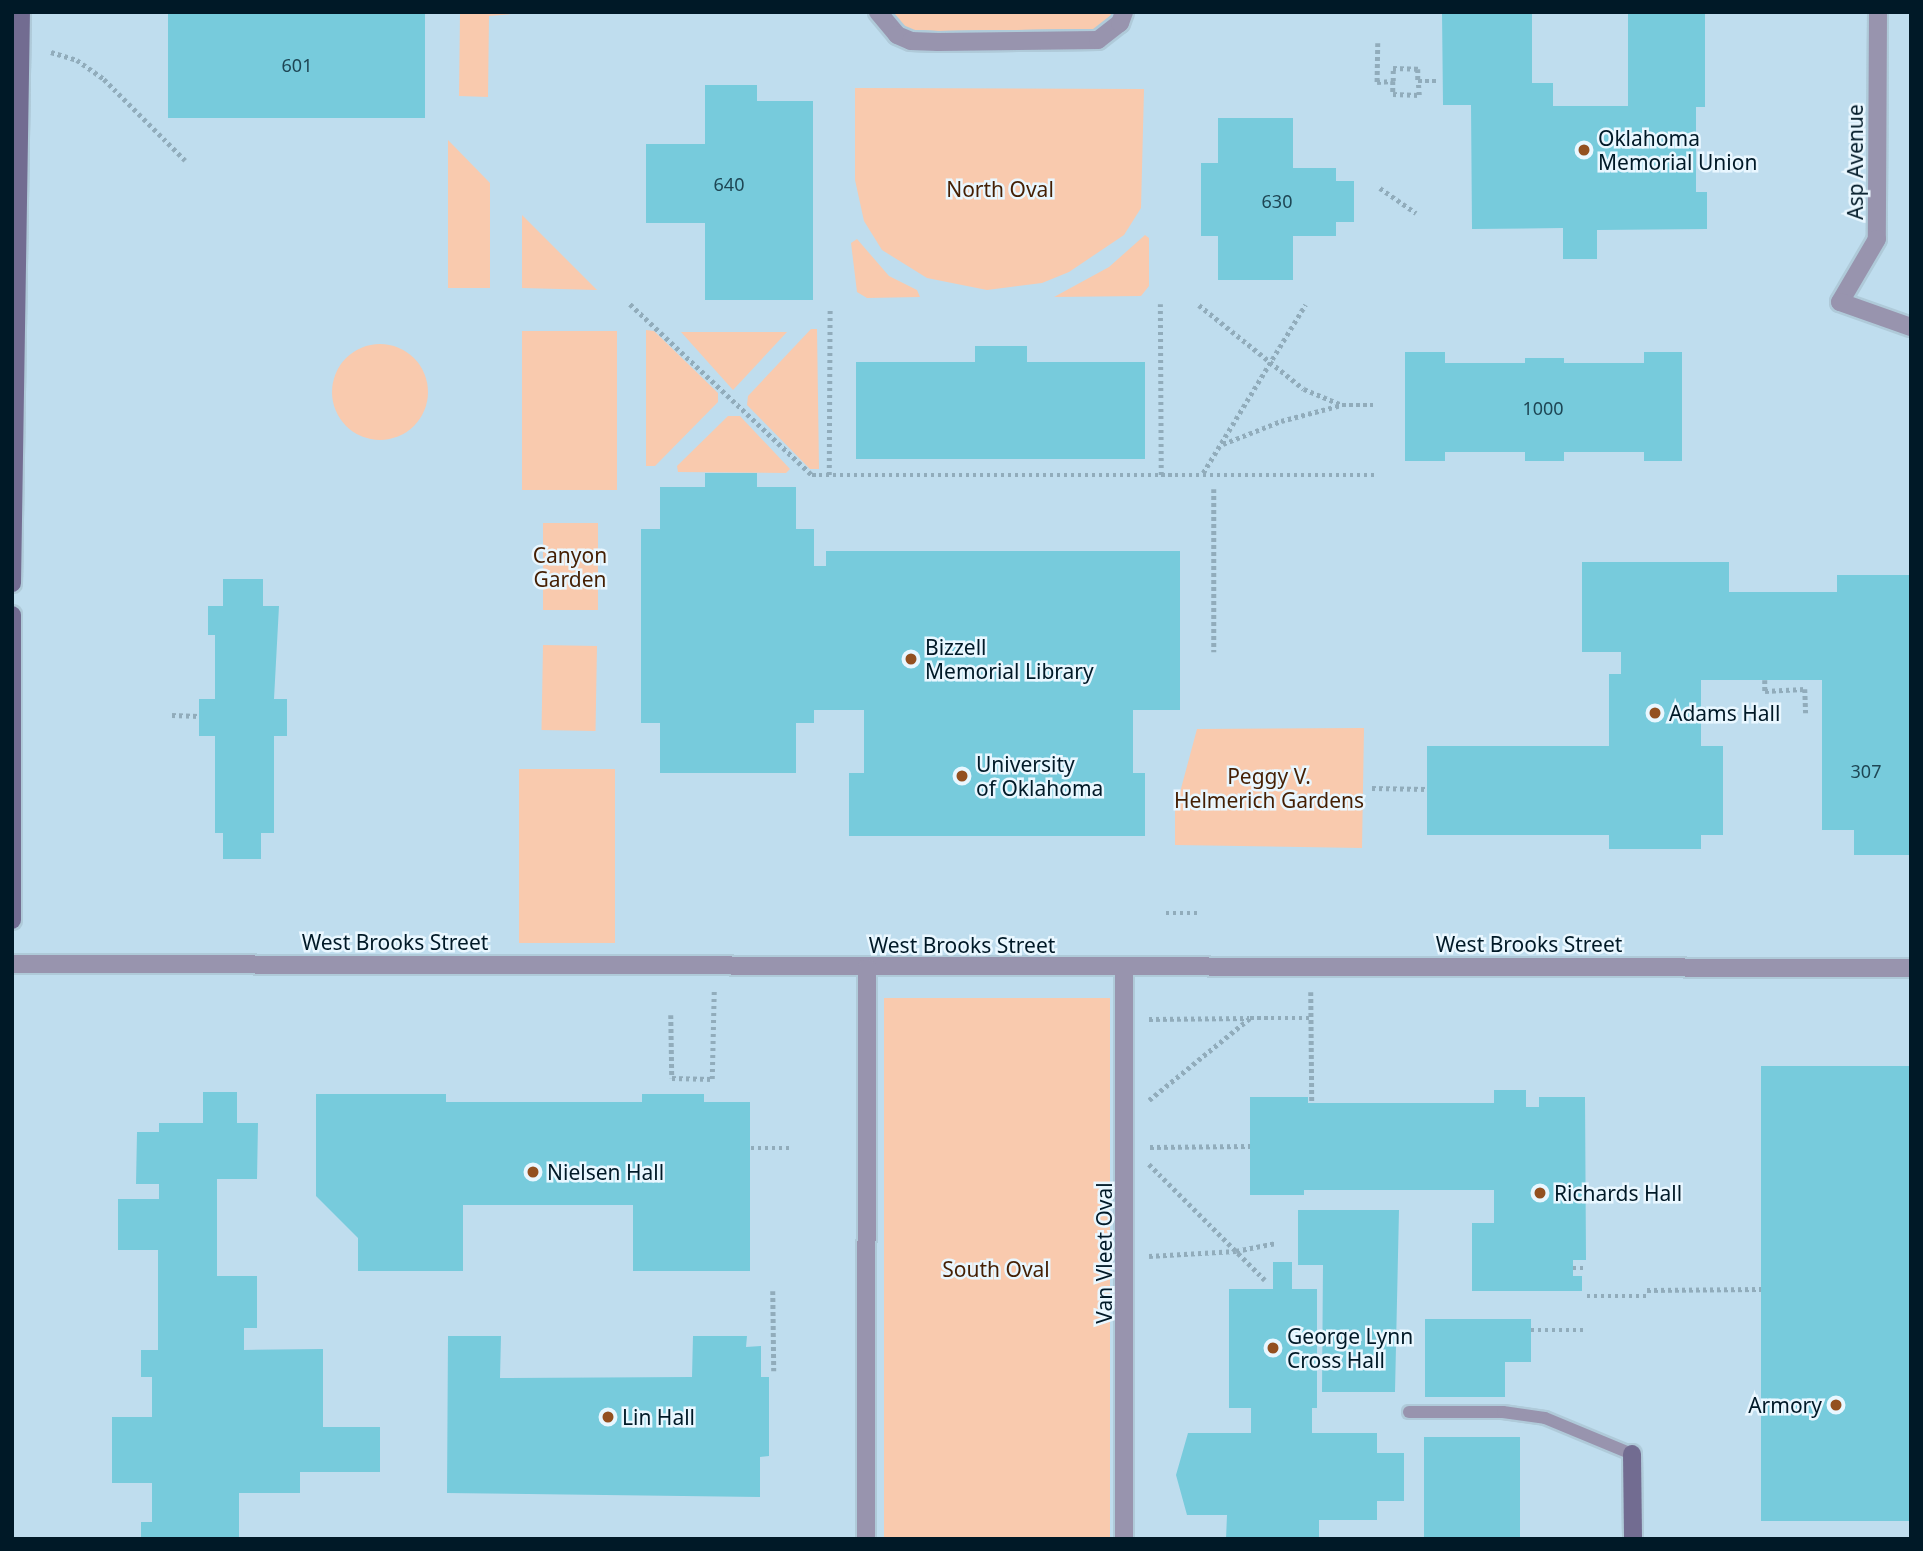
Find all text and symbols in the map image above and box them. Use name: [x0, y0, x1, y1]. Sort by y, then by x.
house number: 601: [282, 54, 312, 76]
street label: Asp Avenue: [1842, 104, 1868, 220]
place label: Oklahoma Memorial Union: [1598, 125, 1757, 175]
marker: Oklahoma Memorial Union: [1576, 142, 1592, 158]
house number: 640: [714, 173, 744, 195]
park label: North Oval: [946, 176, 1054, 202]
house number: 630: [1262, 190, 1292, 212]
house number: 1000: [1522, 397, 1564, 419]
park label: Canyon Garden: [533, 542, 607, 592]
place label: Bizzell Memorial Library: [925, 634, 1094, 684]
marker: Bizzell Memorial Library: [903, 651, 919, 667]
place label: Adams Hall: [1669, 700, 1780, 726]
marker: Adams Hall: [1647, 705, 1663, 721]
place label: University of Oklahoma: [976, 751, 1103, 801]
house number: 307: [1851, 760, 1881, 782]
park label: Peggy V. Helmerich Gardens: [1174, 763, 1364, 813]
marker: University of Oklahoma: [954, 768, 970, 784]
street label: West Brooks Street: [302, 929, 488, 955]
street label: West Brooks Street: [1436, 931, 1622, 957]
street label: West Brooks Street: [869, 932, 1055, 958]
place label: Nielsen Hall: [547, 1159, 664, 1185]
marker: Nielsen Hall: [525, 1164, 541, 1180]
place label: Richards Hall: [1554, 1180, 1682, 1206]
street label: Van Vleet Oval: [1091, 1182, 1117, 1324]
marker: Richards Hall: [1532, 1185, 1548, 1201]
park label: South Oval: [942, 1256, 1050, 1282]
place label: George Lynn Cross Hall: [1287, 1323, 1413, 1373]
marker: George Lynn Cross Hall: [1265, 1340, 1281, 1356]
place label: Armory: [1748, 1392, 1822, 1418]
marker: Armory: [1828, 1397, 1844, 1413]
place label: Lin Hall: [622, 1404, 695, 1430]
marker: Lin Hall: [600, 1409, 616, 1425]

